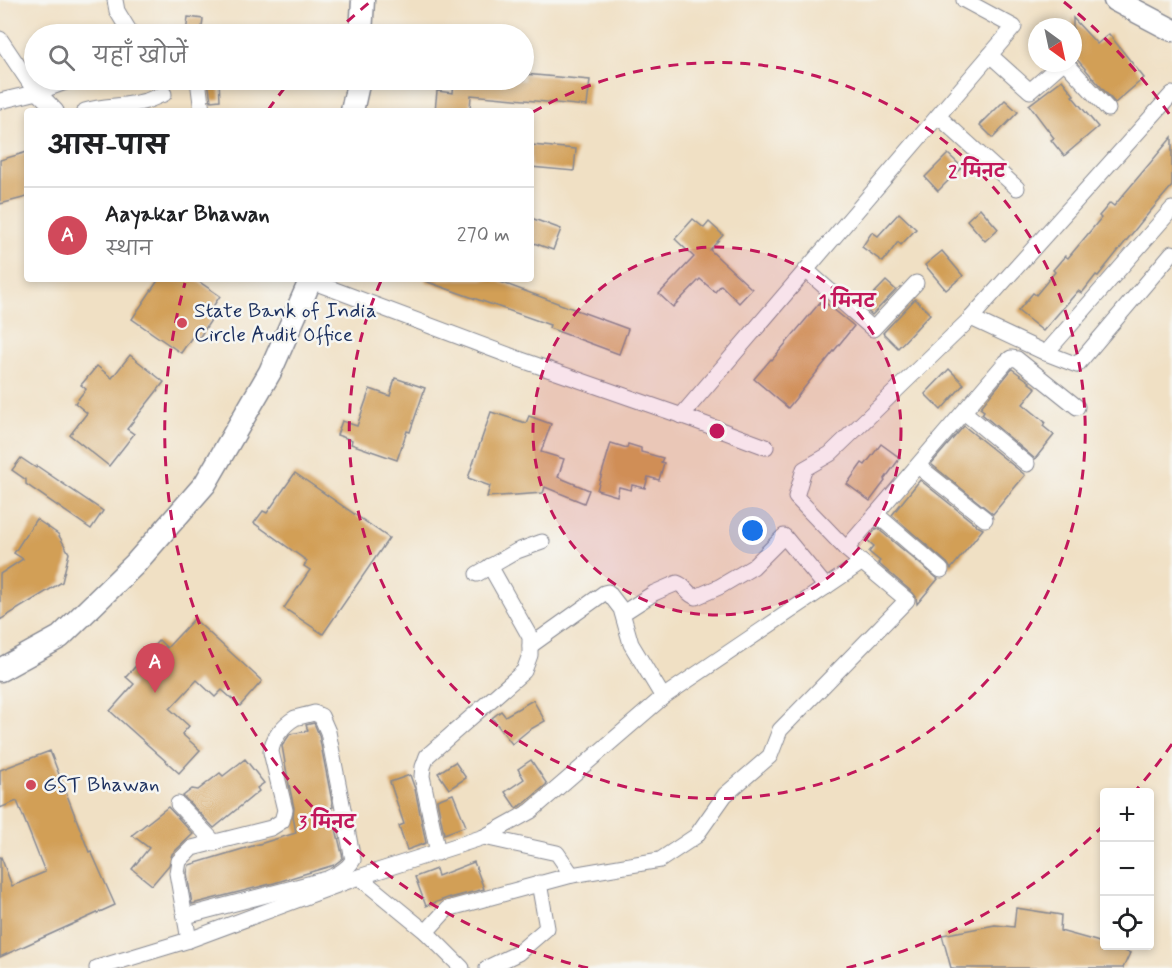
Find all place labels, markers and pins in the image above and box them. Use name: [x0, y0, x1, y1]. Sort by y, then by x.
place label: State Bank of India Circle Audit Office: [194, 297, 377, 349]
marker: State Bank of India Circle Audit Office: [175, 316, 189, 330]
centre of rings: [707, 421, 727, 441]
pin: A: [136, 644, 174, 693]
place label: GST Bhawan: [43, 771, 160, 799]
marker: GST Bhawan: [24, 778, 38, 792]

